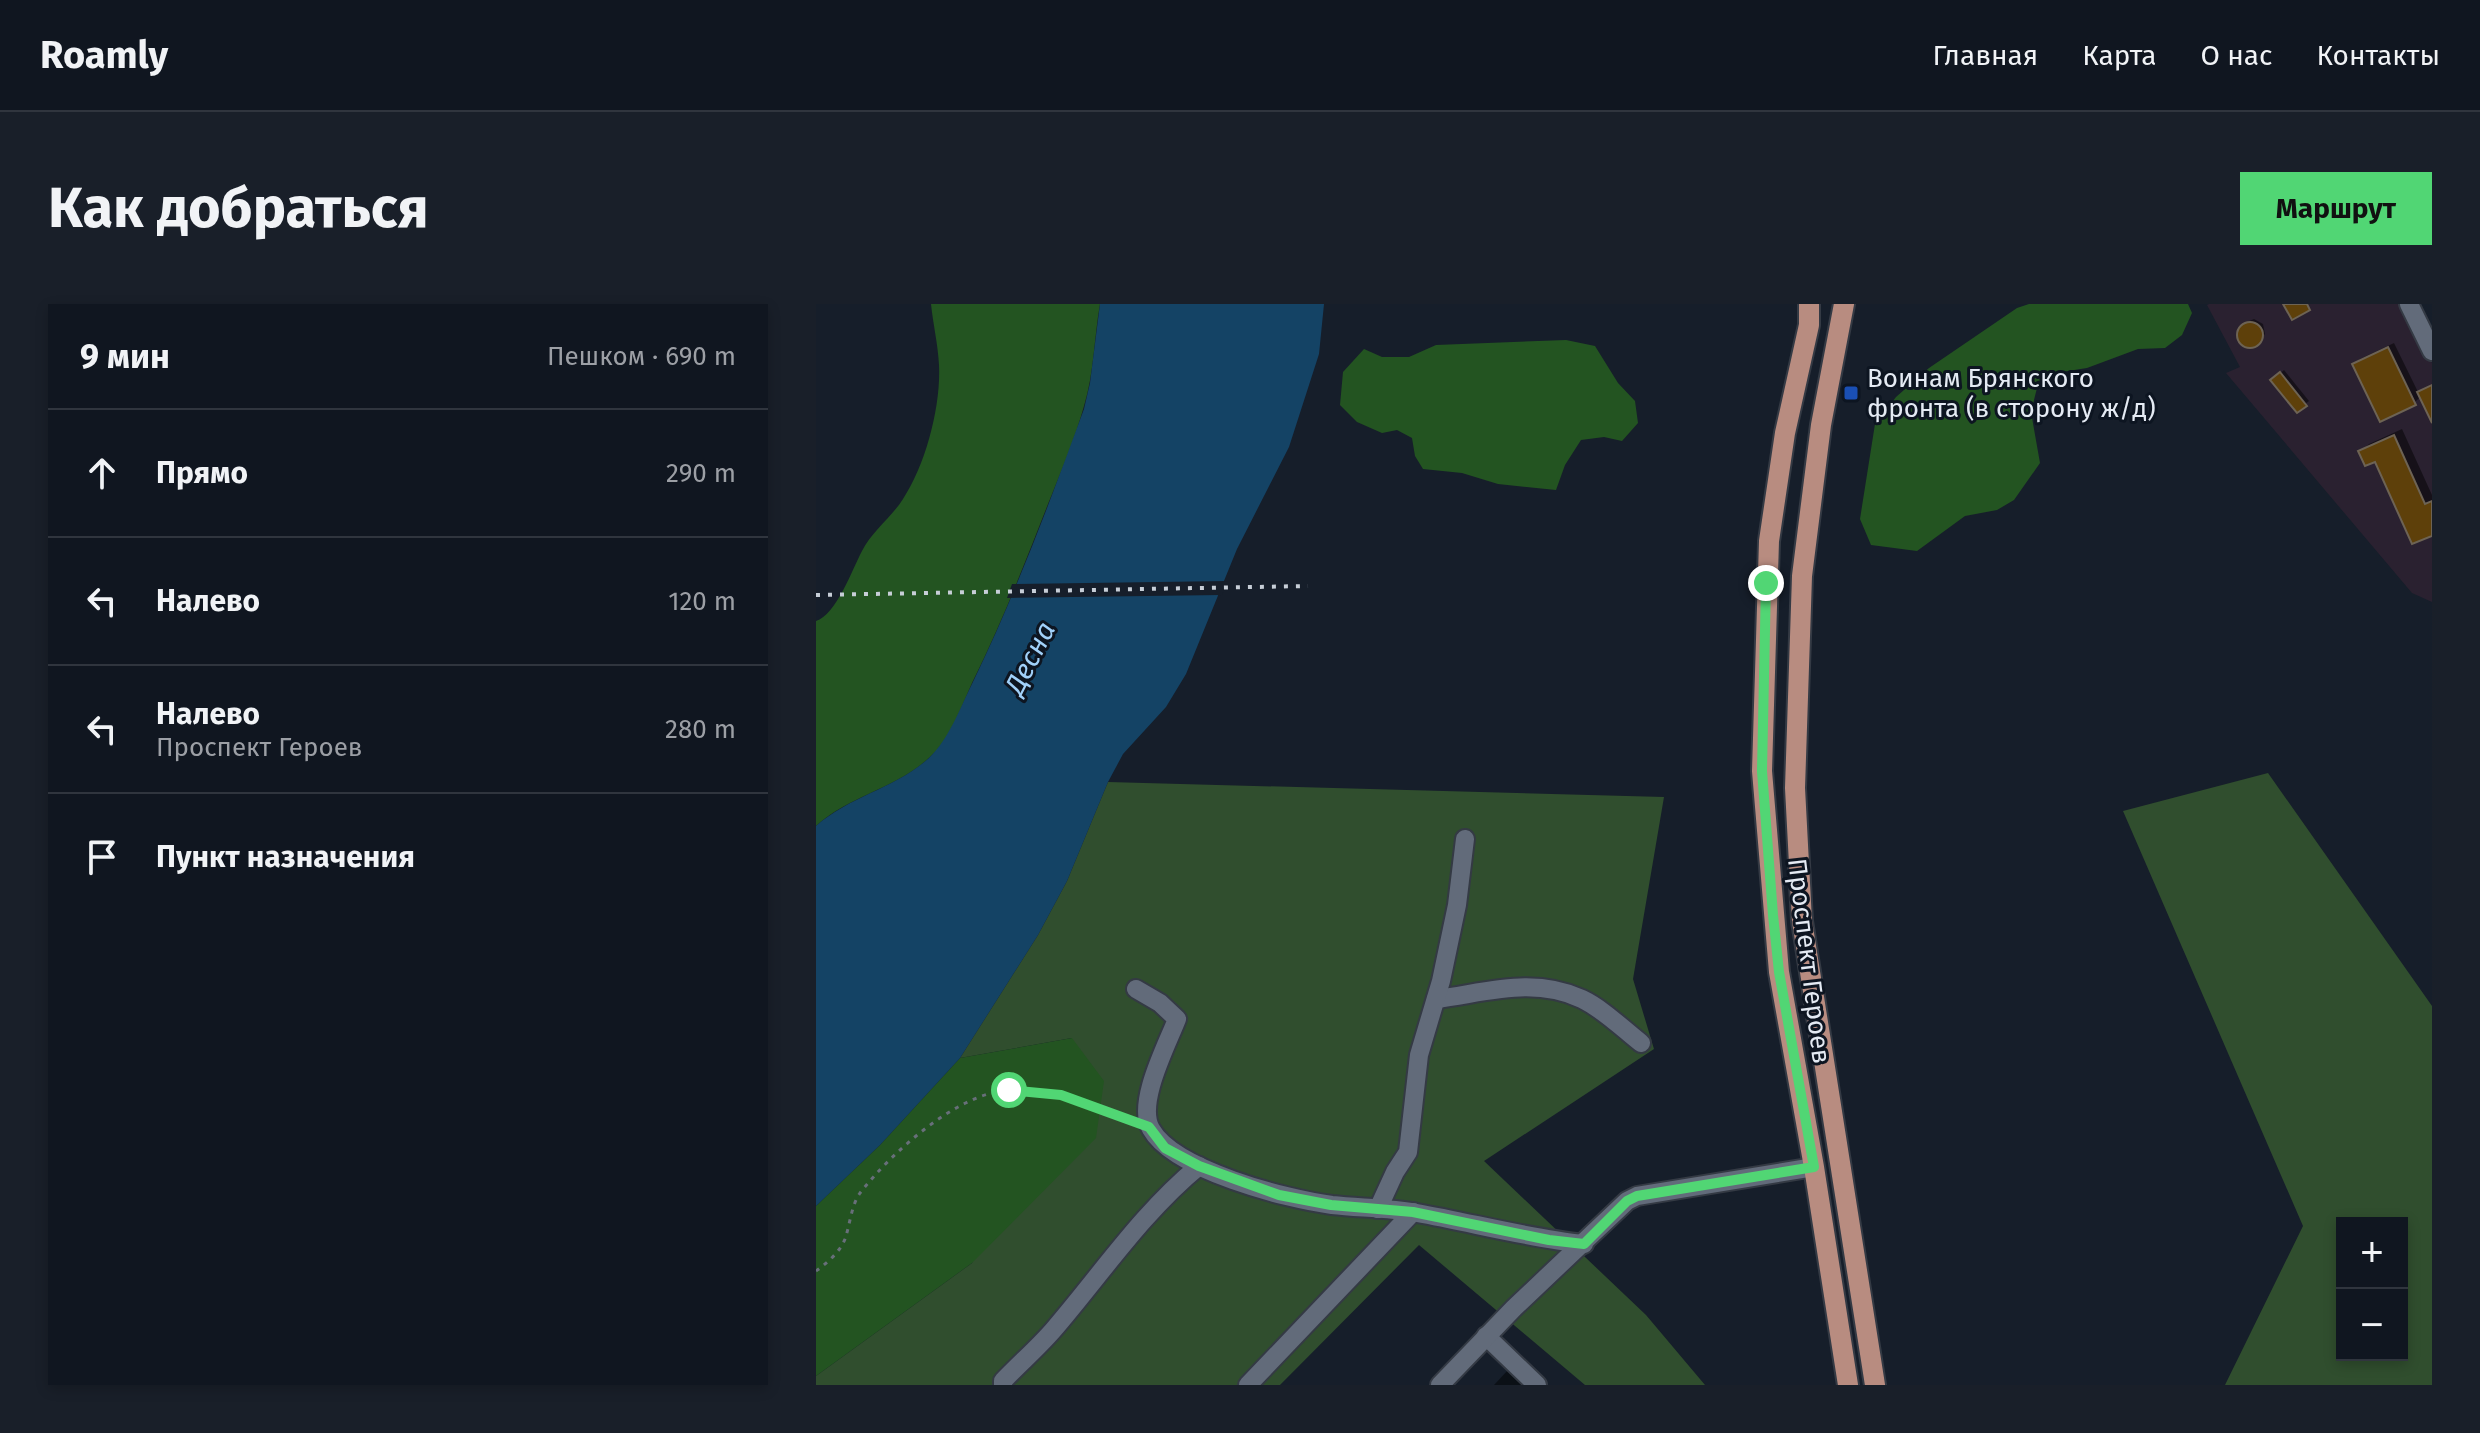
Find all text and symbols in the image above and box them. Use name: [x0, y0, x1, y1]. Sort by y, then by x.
text: Roamly: [40, 32, 168, 78]
text: Главная: [1932, 39, 2038, 72]
text: Карта: [2082, 39, 2156, 72]
text: О нас: [2200, 39, 2272, 72]
text: Контакты: [2316, 39, 2440, 72]
button: Маршрут: [2240, 172, 2432, 245]
text: Как добраться: [48, 175, 429, 242]
text: 9 мин: [80, 336, 170, 377]
text: Пешком · 690 m: [547, 341, 736, 372]
place label: Воинам Брянского фронта (в сторону ж/д): [1867, 363, 2156, 424]
marker: Воинам Брянского фронта (в сторону ж/д): [1842, 384, 1860, 402]
icon: ahead: [80, 451, 124, 495]
text: Прямо: [156, 455, 248, 491]
text: 290 m: [666, 458, 736, 489]
route end: [1748, 565, 1784, 601]
icon: left: [80, 579, 124, 623]
text: Налево: [156, 583, 260, 619]
text: 120 m: [668, 586, 736, 617]
water label: Десна: [997, 616, 1062, 702]
text: Налево: [156, 696, 260, 732]
icon: left: [80, 707, 124, 751]
text: 280 m: [665, 714, 736, 745]
text: Проспект Героев: [156, 732, 362, 763]
icon: arrive: [80, 835, 124, 879]
text: Пункт назначения: [156, 839, 415, 875]
street label: Проспект Героев: [1781, 857, 1837, 1065]
route start: [991, 1072, 1027, 1108]
map controls: [2336, 1217, 2408, 1361]
button: +: [2336, 1217, 2408, 1289]
button: −: [2336, 1289, 2408, 1361]

